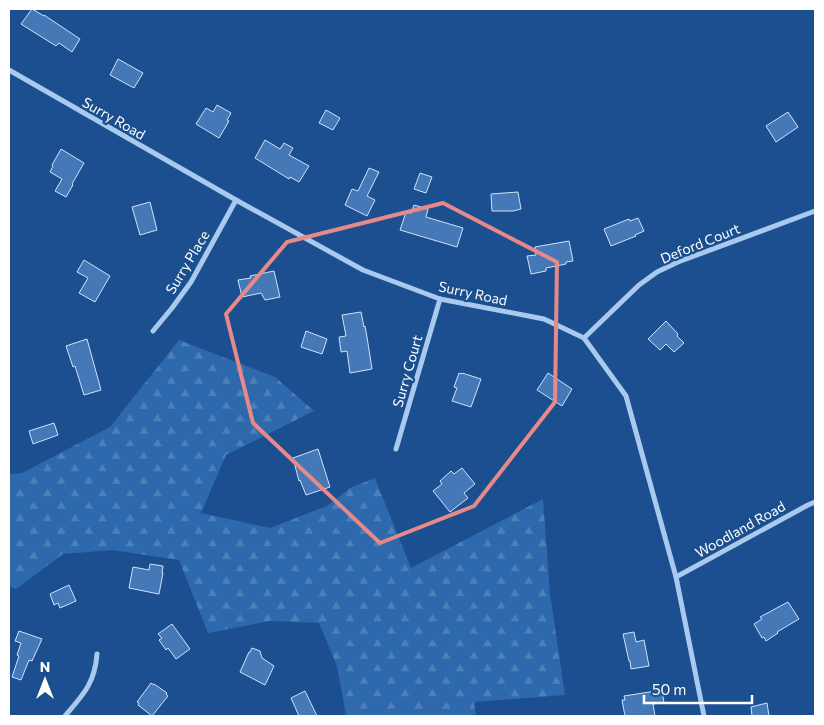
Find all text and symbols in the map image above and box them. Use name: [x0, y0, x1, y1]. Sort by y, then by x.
street label: Surry Road: [80, 93, 148, 143]
street label: Deford Court: [658, 219, 743, 267]
street label: Surry Place: [161, 227, 213, 297]
street label: Surry Road: [437, 277, 509, 309]
street label: Surry Court: [389, 333, 425, 409]
street label: Woodland Road: [692, 497, 788, 561]
north arrow: [20, 655, 70, 705]
text: N: [40, 658, 50, 675]
scale bar: [644, 672, 752, 704]
text: 50 m: [652, 680, 686, 698]

